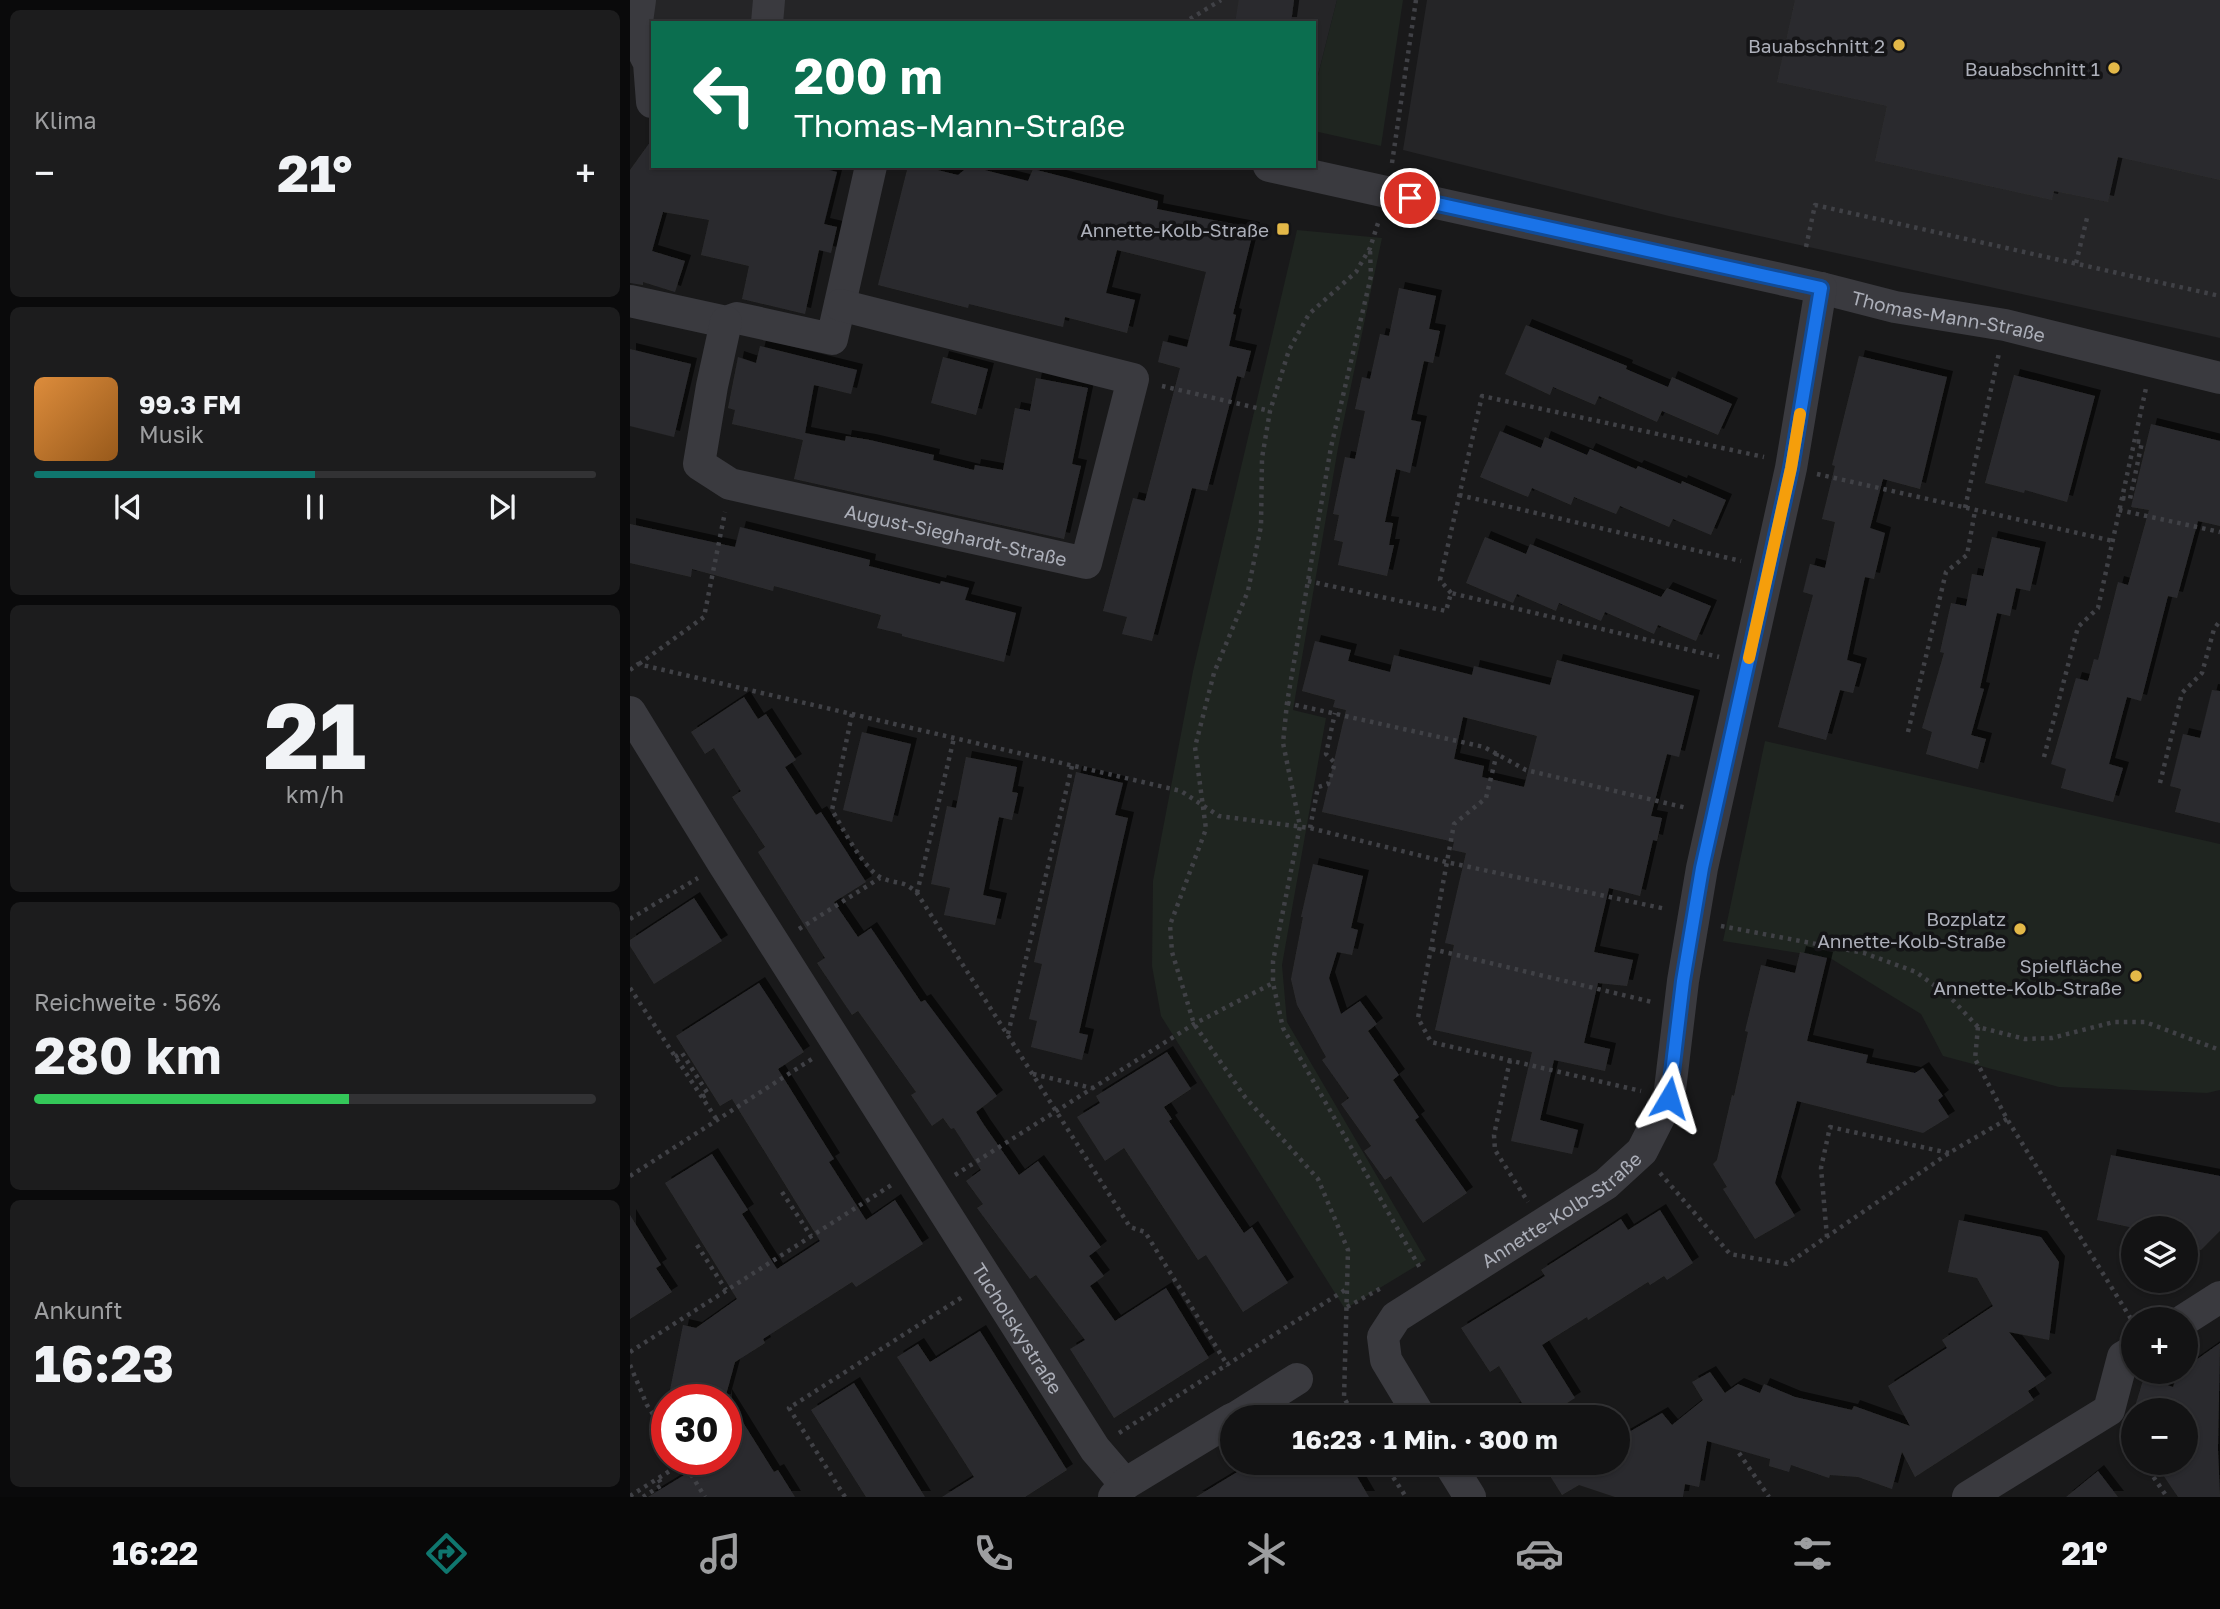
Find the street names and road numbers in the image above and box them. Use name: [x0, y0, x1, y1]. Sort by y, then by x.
street label: Thomas-Mann-Straße: [1849, 285, 2048, 346]
street label: August-Sieghardt-Straße: [843, 498, 1069, 570]
street label: Annette-Kolb-Straße: [1477, 1146, 1646, 1272]
street label: Tucholskystraße: [968, 1258, 1068, 1398]

